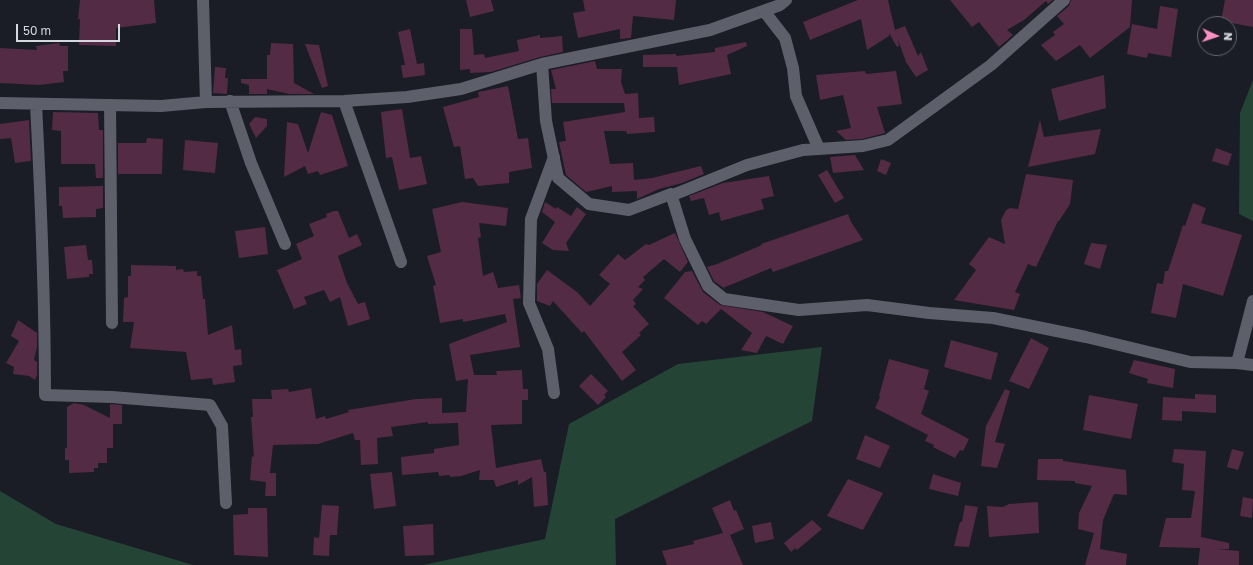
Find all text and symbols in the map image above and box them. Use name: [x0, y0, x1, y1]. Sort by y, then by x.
scale bar: [18, 16, 122, 42]
north arrow: [1197, 16, 1237, 56]
text: 50 m: [23, 23, 51, 38]
text: N: [1222, 32, 1235, 41]

